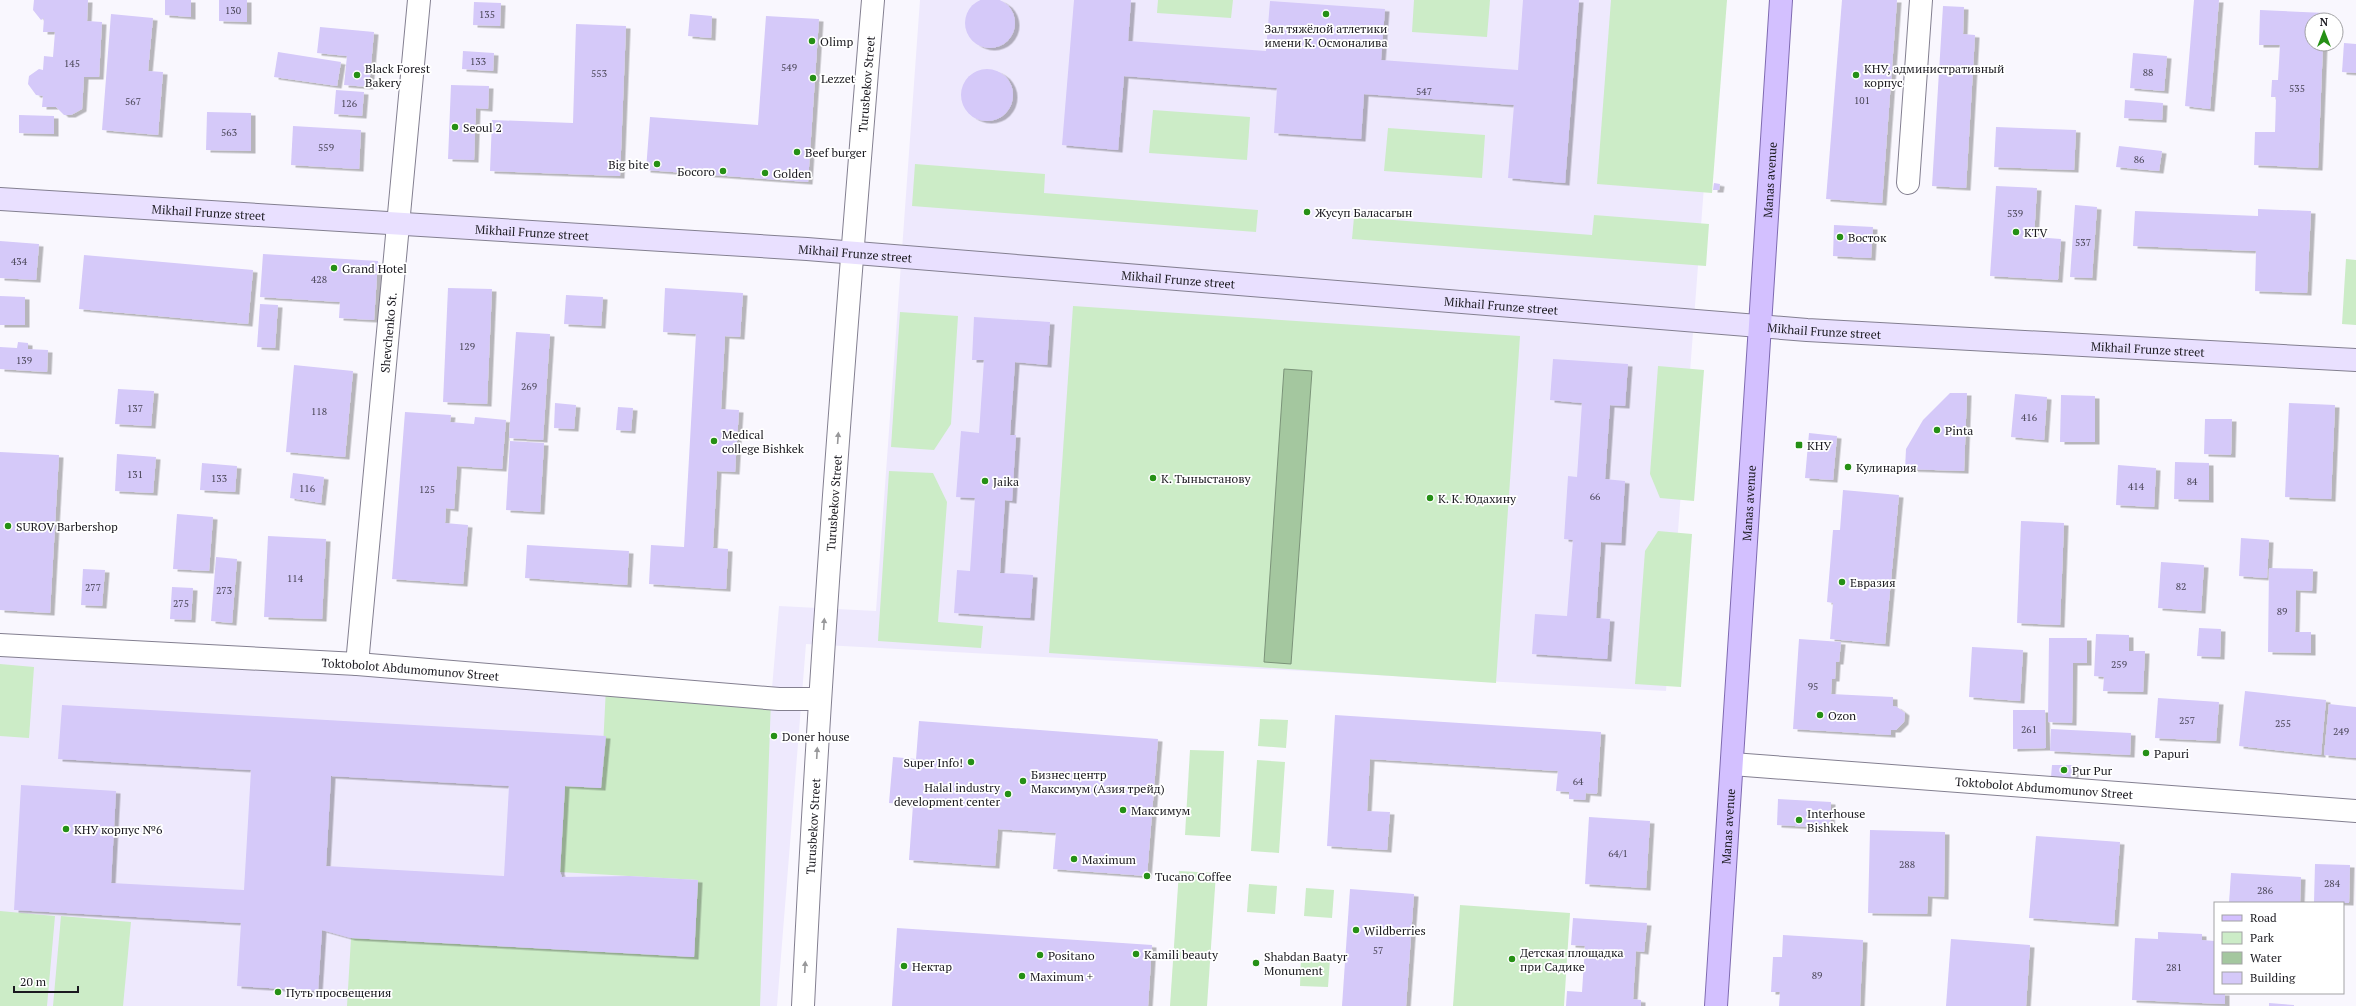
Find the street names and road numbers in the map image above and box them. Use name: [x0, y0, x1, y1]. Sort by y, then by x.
street label: Turusbekov Street: [855, 35, 878, 133]
street label: Manas avenue: [1759, 141, 1779, 218]
street label: Mikhail Frunze street: [151, 201, 267, 223]
street label: Mikhail Frunze street: [475, 221, 590, 243]
street label: Mikhail Frunze street: [798, 241, 913, 265]
street label: Mikhail Frunze street: [1121, 267, 1236, 291]
street label: Shevchenko St.: [377, 291, 399, 373]
street label: Mikhail Frunze street: [1444, 293, 1559, 317]
street label: Mikhail Frunze street: [1767, 319, 1882, 342]
street label: Mikhail Frunze street: [2090, 338, 2206, 359]
street label: Turusbekov Street: [823, 454, 844, 552]
street label: Manas avenue: [1739, 465, 1758, 541]
street label: Toktobolot Abdumomunov Street: [321, 655, 500, 683]
street label: Toktobolot Abdumomunov Street: [1955, 773, 2134, 802]
street label: Turusbekov Street: [802, 777, 823, 875]
street label: Manas avenue: [1718, 788, 1738, 865]

